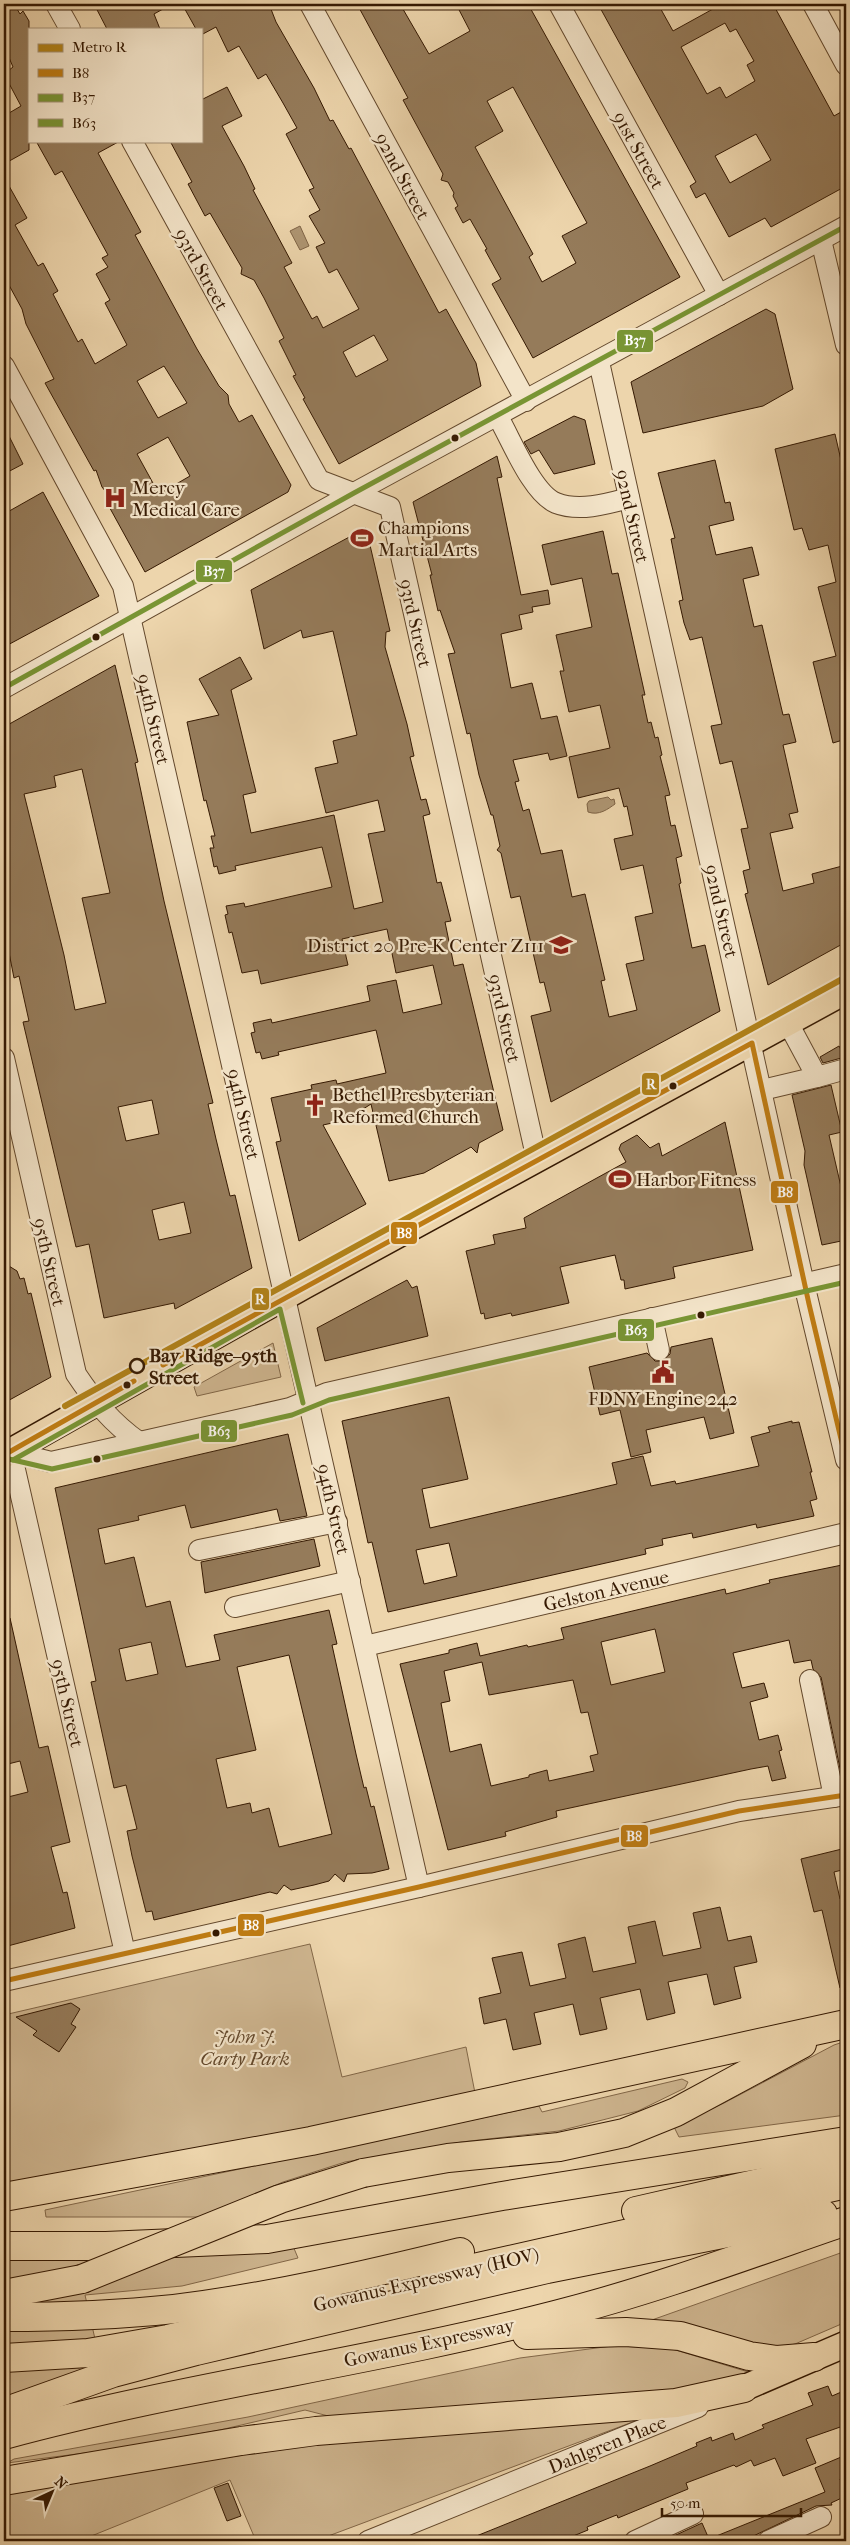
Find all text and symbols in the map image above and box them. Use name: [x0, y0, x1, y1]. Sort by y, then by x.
legend: [28, 28, 202, 142]
text: Metro R: [72, 38, 127, 56]
text: B8: [72, 64, 89, 82]
text: B37: [72, 88, 95, 106]
street label: 91st Street: [608, 108, 668, 193]
text: B63: [72, 114, 96, 132]
street label: 92nd Street: [370, 129, 434, 224]
street label: 93rd Street: [170, 225, 233, 314]
line badge: B37: [616, 329, 654, 353]
text: B37: [624, 332, 646, 349]
unlabelled marker: [450, 433, 460, 443]
street label: 92nd Street: [611, 467, 654, 565]
place label: Mercy Medical Care: [132, 477, 240, 521]
hospital icon: Mercy Medical Care: [102, 485, 128, 511]
place label: Champions Martial Arts: [378, 517, 477, 561]
sports icon: Champions Martial Arts: [349, 525, 375, 551]
line badge: B37: [195, 559, 233, 583]
text: B37: [203, 563, 225, 580]
street label: 93rd Street: [394, 577, 436, 670]
unlabelled marker: [91, 632, 101, 642]
street label: 94th Street: [132, 672, 174, 767]
street label: 92nd Street: [700, 862, 743, 960]
school or university icon: District 20 Pre-K Center Z111: [548, 932, 574, 958]
place label: District 20 Pre-K Center Z111: [307, 935, 544, 957]
street label: 93rd Street: [483, 972, 525, 1065]
street label: 94th Street: [222, 1067, 264, 1162]
line badge: R: [641, 1072, 660, 1096]
text: R: [646, 1076, 657, 1093]
unlabelled marker: [668, 1081, 678, 1091]
place label: Bethel Presbyterian Reformed Church: [332, 1084, 495, 1128]
church icon: Bethel Presbyterian Reformed Church: [302, 1092, 328, 1118]
sports icon: Harbor Fitness: [607, 1166, 633, 1192]
place label: Harbor Fitness: [636, 1169, 756, 1191]
line badge: B8: [770, 1180, 799, 1204]
text: B8: [777, 1184, 793, 1201]
street label: 95th Street: [28, 1216, 70, 1309]
line badge: B8: [390, 1221, 418, 1245]
text: B8: [396, 1225, 412, 1242]
line badge: R: [251, 1287, 270, 1311]
text: R: [255, 1291, 266, 1308]
unlabelled marker: [696, 1310, 706, 1320]
line badge: B63: [617, 1318, 655, 1342]
text: B63: [625, 1322, 647, 1339]
place label: Bay Ridge–95th Street: [149, 1345, 277, 1389]
marker: Bay Ridge–95th Street: [129, 1358, 145, 1374]
public building icon: FDNY Engine 242: [650, 1359, 676, 1385]
unlabelled marker: [122, 1380, 132, 1390]
place label: FDNY Engine 242: [588, 1388, 738, 1410]
line badge: B63: [200, 1419, 238, 1443]
text: B63: [208, 1423, 230, 1440]
unlabelled marker: [92, 1454, 102, 1464]
street label: 94th Street: [312, 1462, 354, 1557]
street label: Gelston Avenue: [542, 1566, 671, 1616]
street label: 95th Street: [46, 1657, 88, 1750]
line badge: B8: [620, 1824, 649, 1848]
text: B8: [626, 1828, 642, 1845]
line badge: B8: [237, 1913, 265, 1937]
text: B8: [243, 1917, 259, 1934]
unlabelled marker: [211, 1928, 221, 1938]
park label: John J. Carty Park: [200, 2026, 290, 2070]
street label: Gowanus Expressway (HOV): [311, 2243, 541, 2317]
street label: Gowanus Expressway: [342, 2314, 517, 2372]
street label: Dahlgren Place: [545, 2411, 670, 2479]
north arrow: [28, 2468, 78, 2518]
text: N: [51, 2473, 71, 2493]
scale bar: [662, 2485, 801, 2517]
text: 50 m: [670, 2494, 701, 2512]

